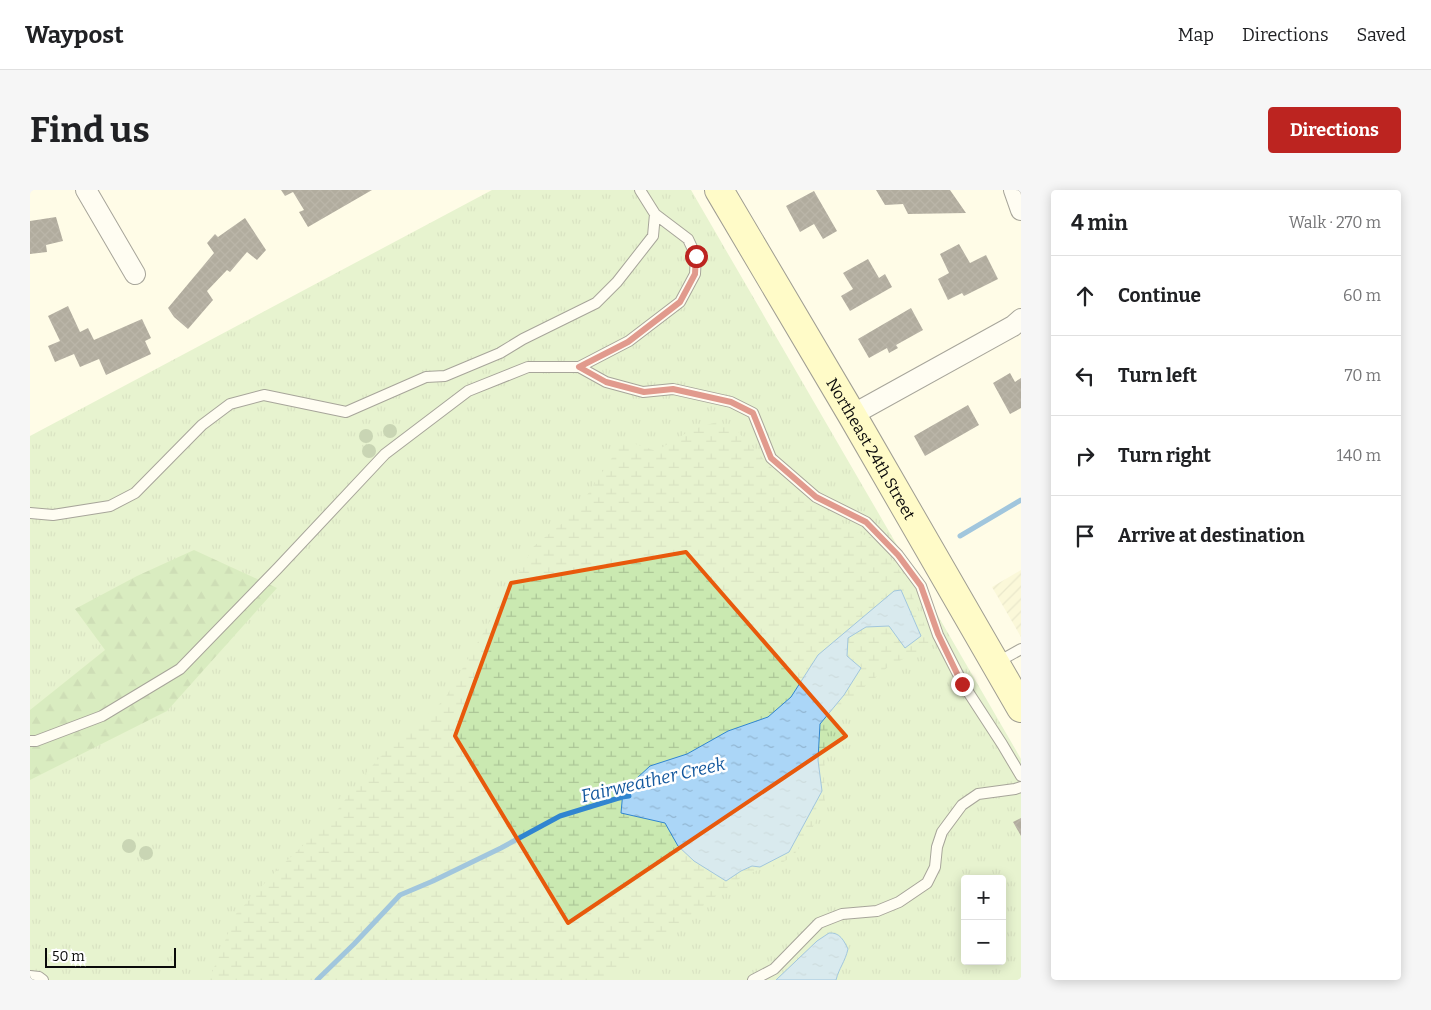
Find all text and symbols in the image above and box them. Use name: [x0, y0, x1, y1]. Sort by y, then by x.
text: Waypost: [25, 21, 124, 49]
text: Map: [1178, 24, 1214, 46]
text: Directions: [1242, 24, 1329, 46]
text: Saved: [1357, 24, 1406, 46]
button: Directions: [1268, 107, 1401, 153]
text: Find us: [30, 109, 150, 151]
text: 4 min: [1071, 210, 1128, 236]
text: Walk · 270 m: [1289, 213, 1381, 232]
route start: [685, 245, 708, 268]
icon: ahead: [1071, 282, 1099, 310]
text: Continue: [1118, 284, 1201, 307]
text: 60 m: [1343, 286, 1381, 305]
icon: left: [1071, 362, 1099, 390]
text: Turn left: [1118, 364, 1197, 387]
text: 70 m: [1345, 366, 1381, 385]
street label: Northeast 24th Street: [822, 375, 919, 523]
icon: right: [1071, 442, 1099, 470]
text: Turn right: [1118, 444, 1211, 467]
text: 140 m: [1336, 446, 1381, 465]
icon: arrive: [1071, 522, 1099, 550]
text: Arrive at destination: [1118, 524, 1305, 547]
route end: [951, 673, 974, 696]
water label: Fairweather Creek: [579, 753, 728, 807]
map controls: [961, 875, 1006, 965]
button: +: [961, 875, 1006, 920]
button: −: [961, 920, 1006, 965]
scale bar: [45, 945, 176, 968]
text: 50 m: [52, 948, 85, 965]

